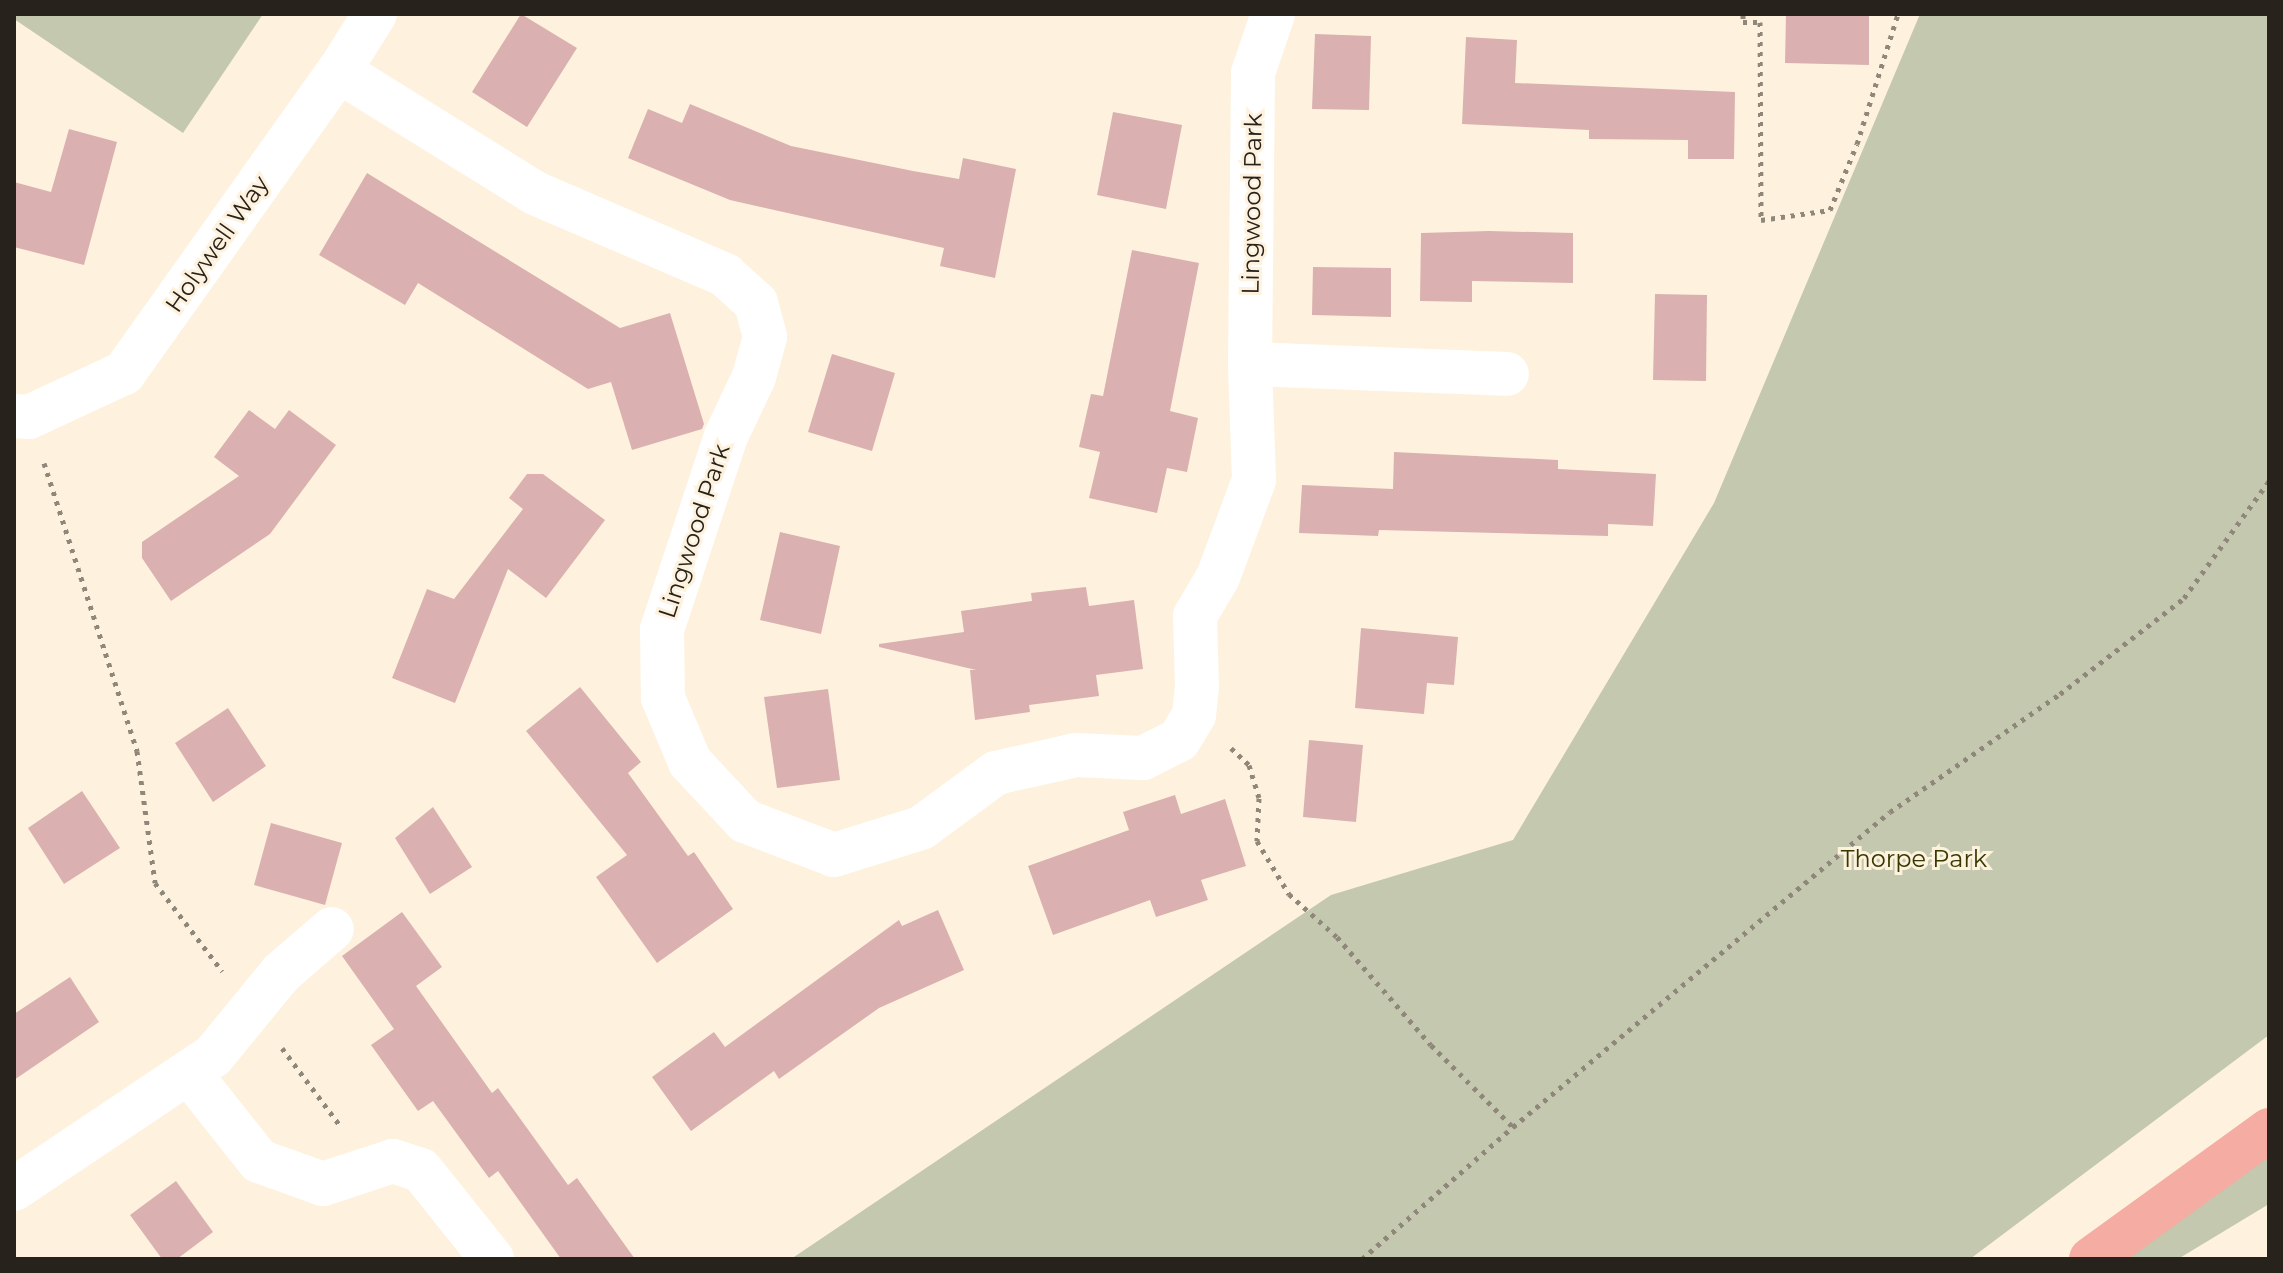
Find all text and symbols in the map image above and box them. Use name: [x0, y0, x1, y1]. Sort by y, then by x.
street label: Lingwood Park: [1236, 113, 1268, 295]
street label: Holywell Way: [159, 170, 275, 318]
street label: Lingwood Park: [652, 440, 736, 622]
park label: Thorpe Park: [1841, 845, 1987, 873]

